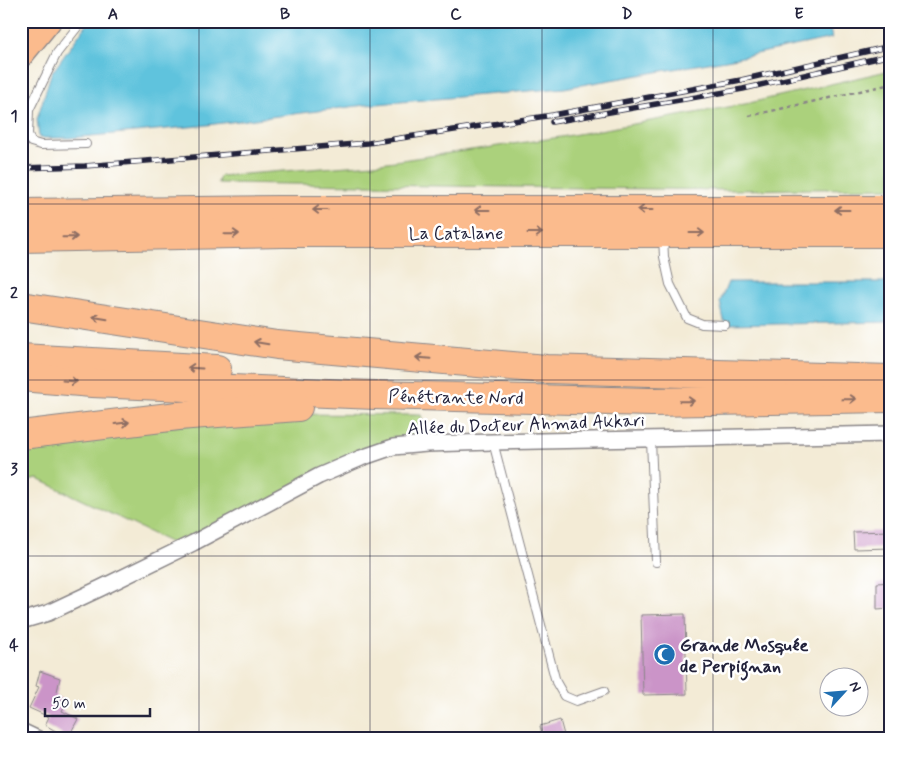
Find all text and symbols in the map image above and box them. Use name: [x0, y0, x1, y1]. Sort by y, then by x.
text: A: [108, 4, 118, 25]
text: B: [280, 4, 290, 25]
text: C: [450, 4, 462, 25]
text: D: [621, 4, 633, 25]
text: E: [794, 4, 804, 25]
text: 1: [10, 106, 18, 127]
one-way arrow: [312, 205, 328, 215]
one-way arrow: [474, 205, 490, 215]
one-way arrow: [637, 205, 653, 215]
one-way arrow: [834, 205, 850, 215]
street label: La Catalane: [409, 222, 503, 246]
one-way arrow: [526, 228, 543, 238]
one-way arrow: [689, 228, 705, 238]
one-way arrow: [224, 229, 240, 239]
one-way arrow: [62, 233, 78, 242]
text: 2: [10, 283, 18, 304]
one-way arrow: [93, 313, 109, 323]
one-way arrow: [253, 337, 269, 347]
one-way arrow: [415, 353, 431, 363]
one-way arrow: [187, 364, 203, 373]
one-way arrow: [62, 376, 78, 386]
street label: Pénétrante Nord: [388, 385, 524, 411]
one-way arrow: [841, 394, 857, 404]
one-way arrow: [678, 396, 695, 406]
street label: Allée du Docteur Ahmad Akkari: [407, 409, 645, 441]
one-way arrow: [114, 418, 130, 428]
text: 3: [10, 459, 18, 480]
place label: Grande Mosquée de Perpignan: [680, 634, 809, 681]
text: 4: [9, 635, 19, 656]
mosque icon: Grande Mosquée de Perpignan: [652, 643, 676, 667]
north arrow: [820, 668, 870, 718]
text: N: [845, 679, 865, 695]
scale bar: [45, 685, 150, 717]
text: 50 m: [52, 694, 86, 714]

